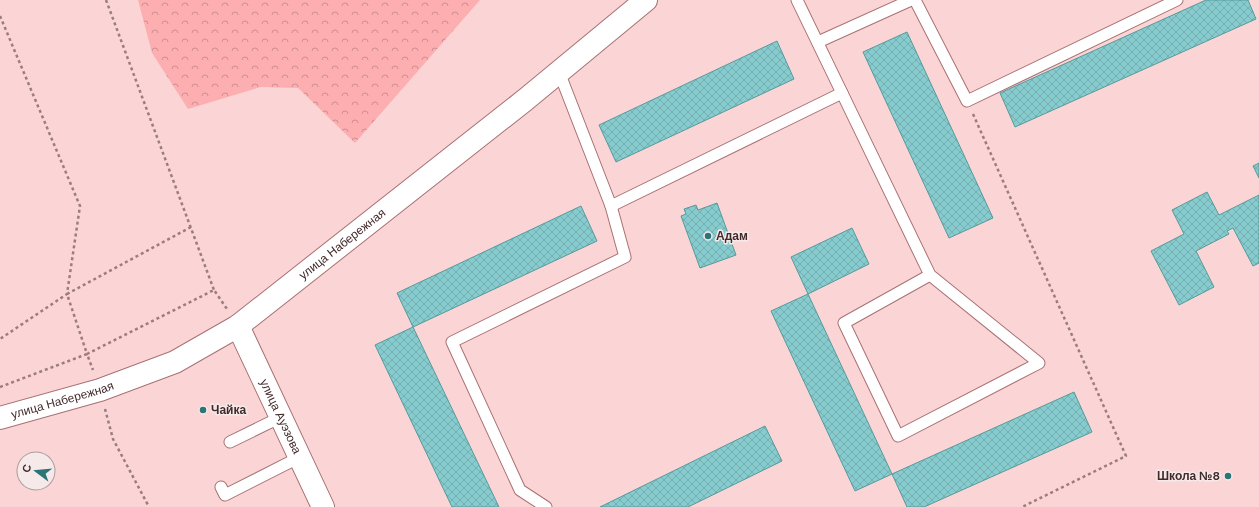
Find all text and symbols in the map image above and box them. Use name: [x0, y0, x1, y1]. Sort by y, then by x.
street label: улица Набережная: [295, 205, 389, 283]
place label: Адам: [716, 228, 748, 244]
marker: Адам: [703, 231, 713, 241]
street label: улица Ауэзова: [256, 376, 305, 457]
street label: улица Набережная: [9, 378, 116, 422]
place label: Чайка: [211, 402, 246, 418]
marker: Чайка: [198, 405, 208, 415]
north arrow: [16, 451, 56, 491]
text: С: [19, 462, 34, 474]
place label: Школа №8: [1157, 468, 1220, 484]
marker: Школа №8: [1223, 471, 1233, 481]

